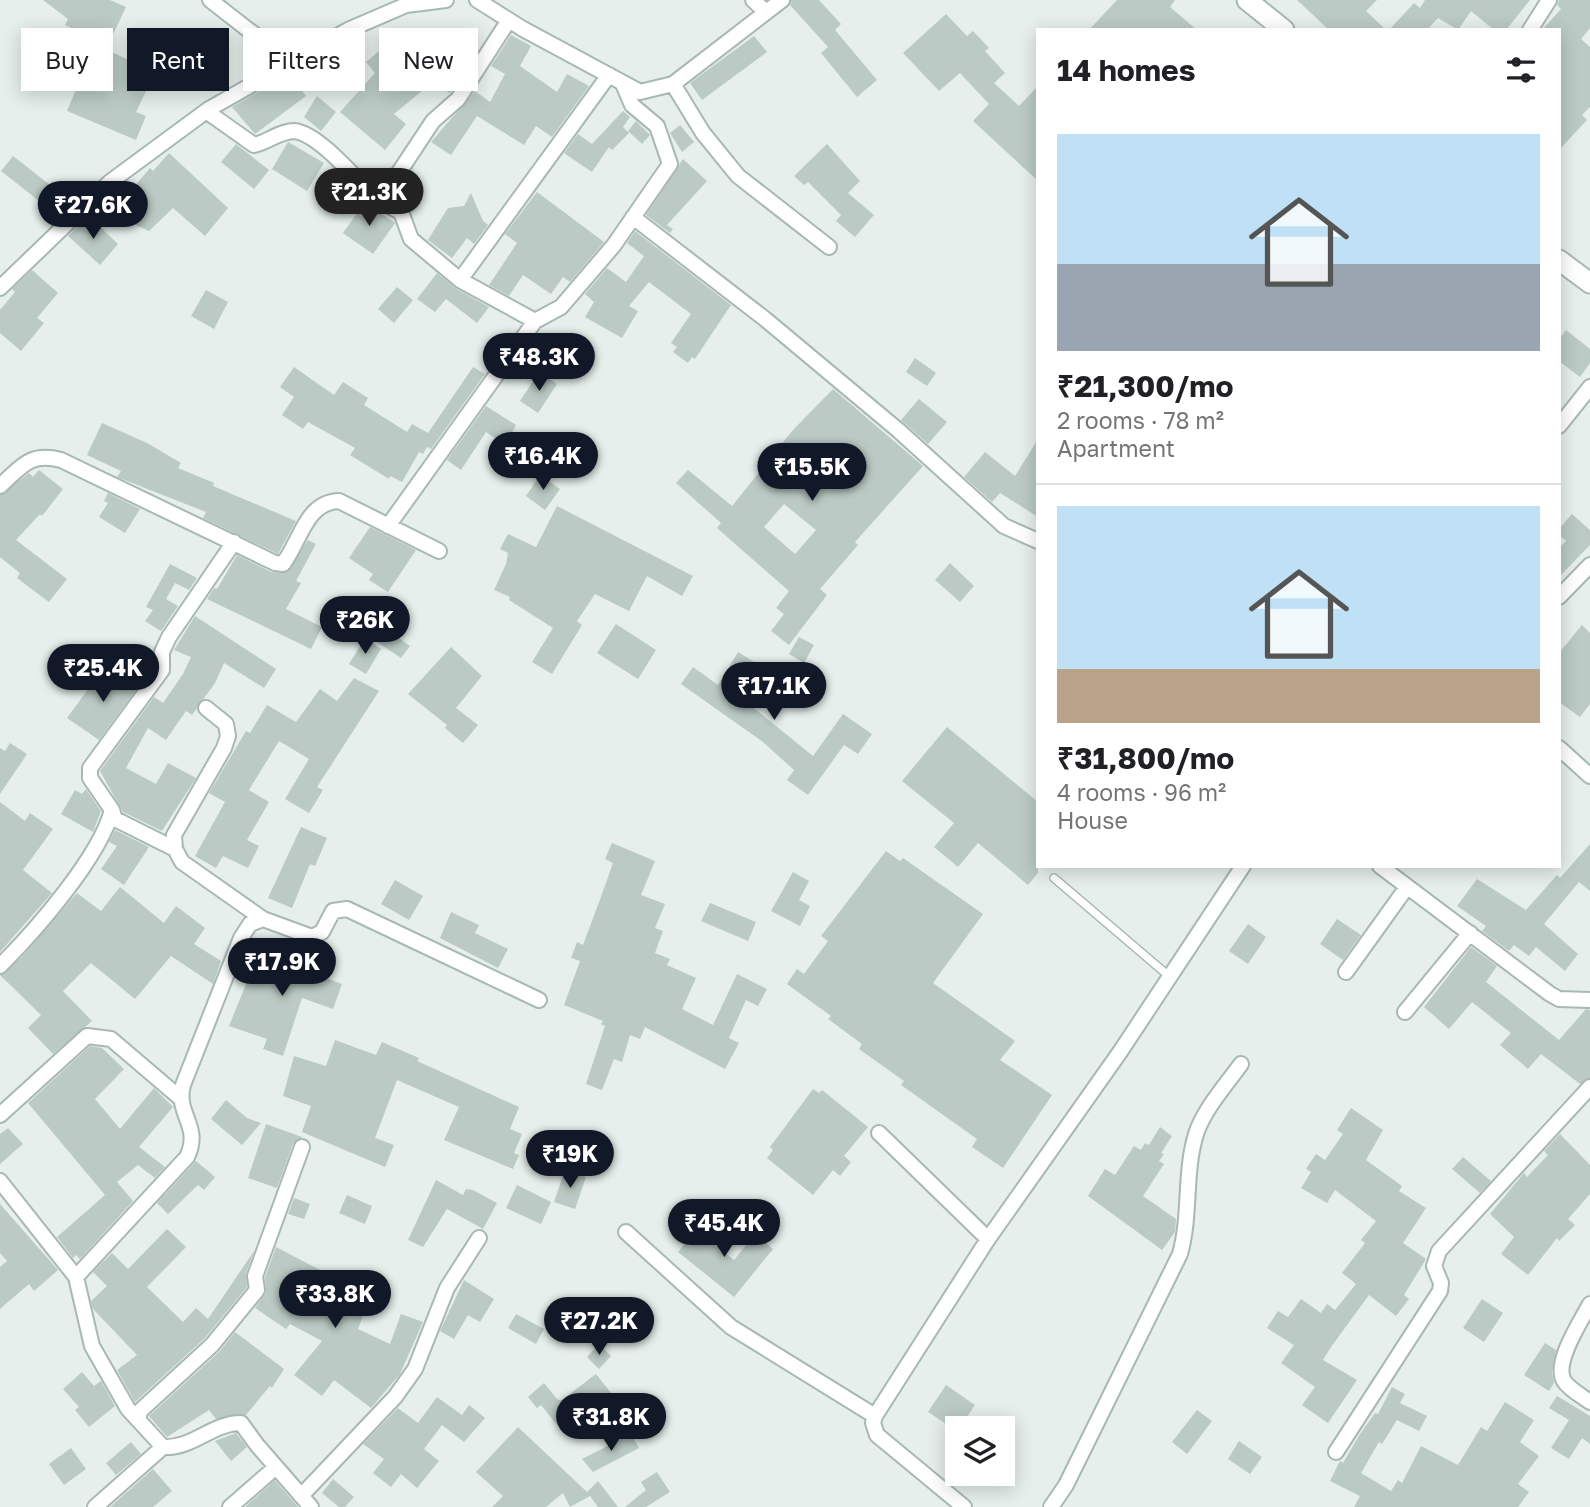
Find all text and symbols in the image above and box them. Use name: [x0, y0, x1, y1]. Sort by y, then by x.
chip: Buy: [21, 28, 113, 91]
chip: Rent: [127, 28, 229, 91]
chip: Filters: [243, 28, 365, 91]
chip: New: [379, 28, 478, 91]
icon: filters: [1502, 51, 1540, 89]
text: 14 homes: [1057, 52, 1196, 88]
pin: ₹21.3K: [312, 168, 426, 228]
text: ₹21.3K: [330, 177, 408, 205]
icon: home: [1236, 179, 1362, 305]
pin: ₹27.6K: [36, 182, 150, 241]
text: ₹27.6K: [54, 190, 132, 218]
pin: ₹48.3K: [482, 334, 596, 393]
text: ₹48.3K: [499, 342, 579, 370]
text: ₹21,300/mo: [1057, 368, 1233, 404]
text: 2 rooms · 78 m²: [1057, 406, 1224, 434]
pin: ₹16.4K: [486, 433, 600, 492]
text: Apartment: [1057, 434, 1175, 462]
text: ₹16.4K: [504, 441, 582, 469]
pin: ₹15.5K: [755, 444, 869, 503]
text: ₹15.5K: [773, 452, 851, 480]
icon: home: [1236, 551, 1362, 677]
pin: ₹26K: [324, 596, 406, 656]
text: ₹26K: [336, 605, 394, 633]
pin: ₹25.4K: [46, 644, 160, 704]
text: ₹25.4K: [63, 653, 143, 681]
pin: ₹17.1K: [717, 662, 831, 722]
text: ₹17.1K: [737, 671, 811, 699]
text: ₹31,800/mo: [1057, 740, 1234, 776]
text: 4 rooms · 96 m²: [1057, 778, 1226, 806]
text: House: [1057, 806, 1128, 834]
pin: ₹17.9K: [225, 939, 339, 998]
text: ₹17.9K: [244, 947, 320, 975]
pin: ₹19K: [529, 1130, 611, 1190]
text: ₹19K: [542, 1139, 598, 1167]
pin: ₹45.4K: [667, 1200, 781, 1259]
text: ₹45.4K: [684, 1208, 764, 1236]
pin: ₹33.8K: [278, 1270, 392, 1330]
text: ₹33.8K: [295, 1279, 375, 1307]
pin: ₹27.2K: [542, 1298, 656, 1357]
text: ₹27.2K: [560, 1306, 638, 1334]
pin: ₹31.8K: [554, 1394, 668, 1453]
text: ₹31.8K: [572, 1402, 650, 1430]
map controls: [945, 1416, 1015, 1486]
button: layers: [945, 1416, 1015, 1486]

